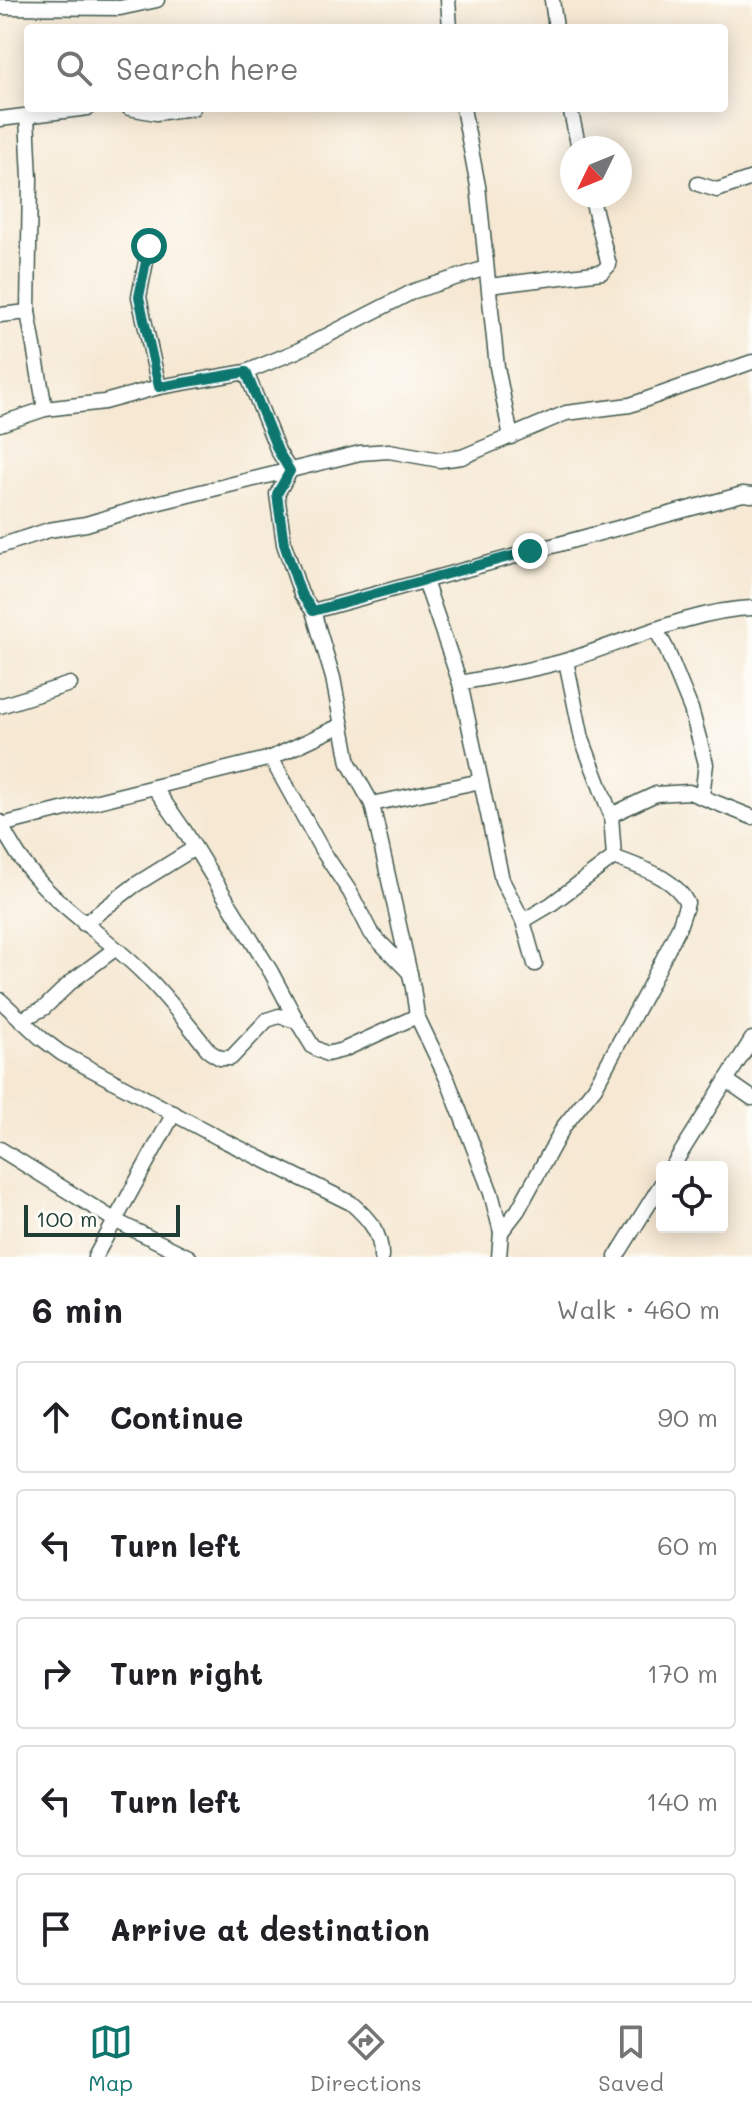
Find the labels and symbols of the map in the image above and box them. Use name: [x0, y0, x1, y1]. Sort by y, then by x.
north arrow: [560, 136, 632, 208]
route start: [131, 228, 167, 264]
route end: [512, 533, 548, 569]
scale bar: [24, 1201, 180, 1237]

